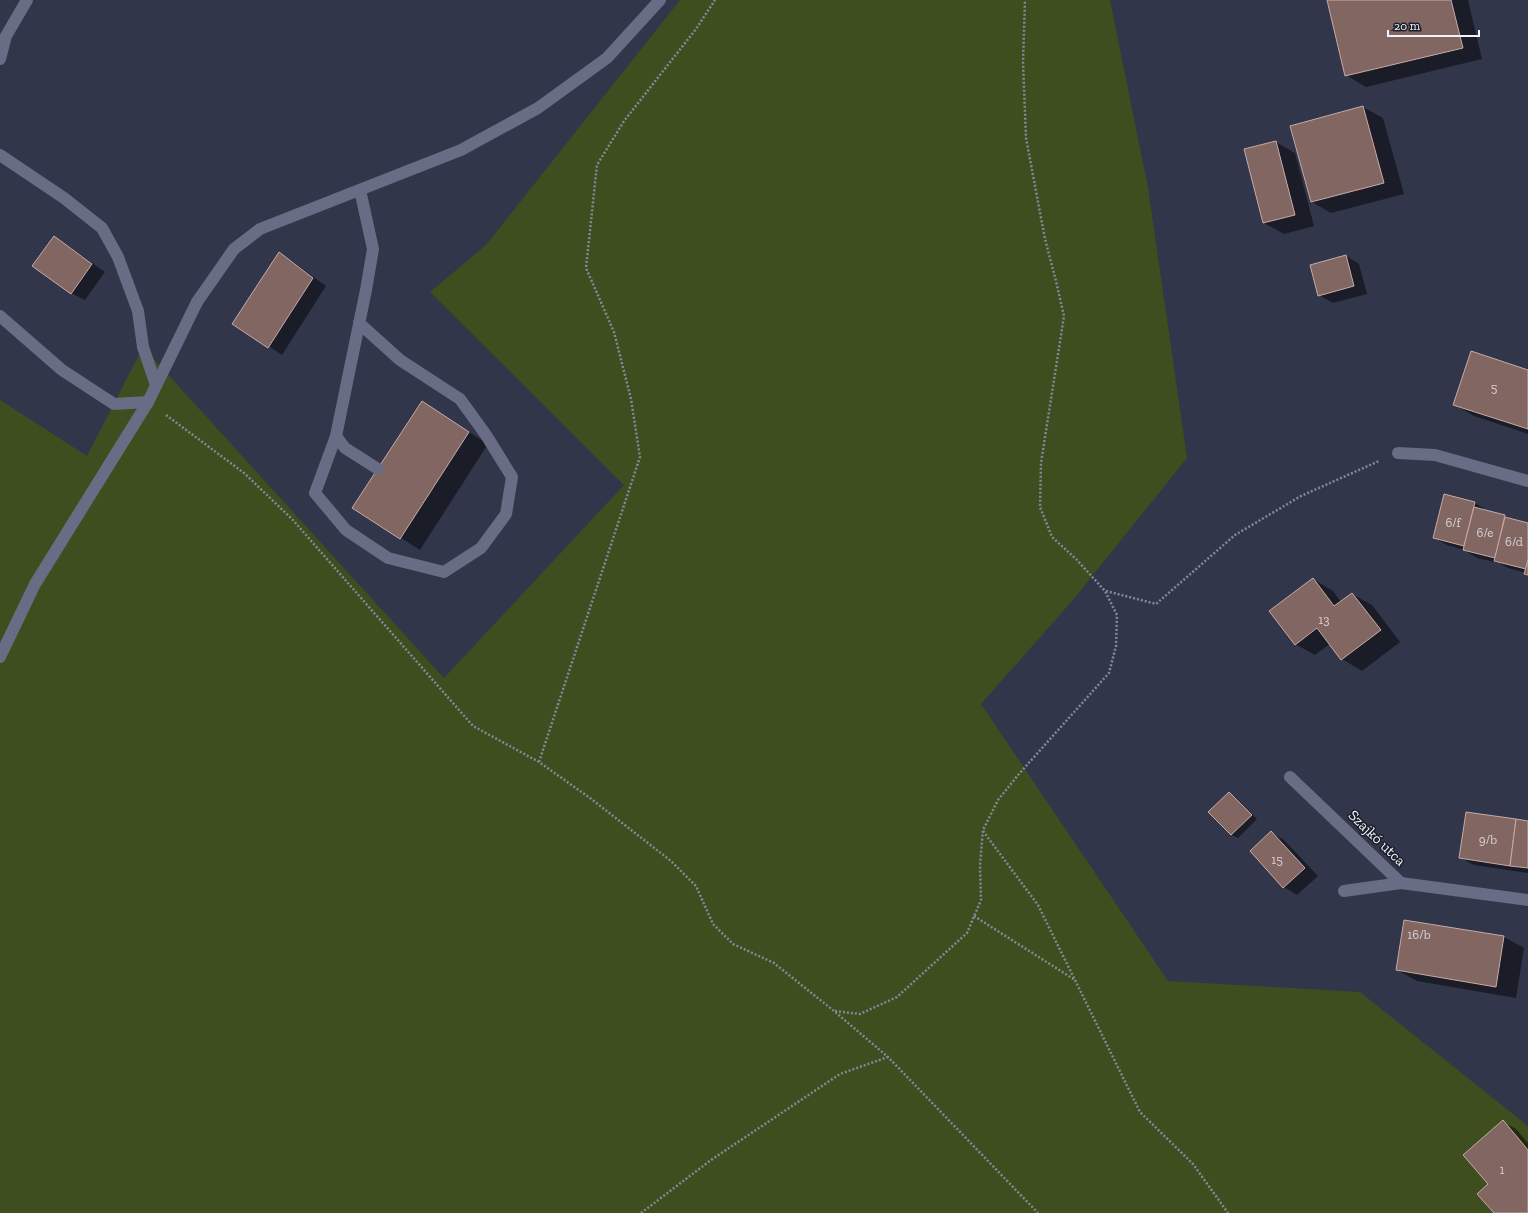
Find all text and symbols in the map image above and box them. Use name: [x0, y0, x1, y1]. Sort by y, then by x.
scale bar: [1388, 12, 1479, 38]
text: 20 m: [1394, 19, 1421, 33]
house number: 5: [1491, 380, 1498, 395]
house number: 6/f: [1445, 515, 1461, 530]
house number: 6/e: [1477, 525, 1493, 540]
house number: 6/d: [1505, 534, 1523, 549]
house number: 13: [1318, 612, 1330, 627]
street label: Szajkó utca: [1345, 806, 1409, 870]
house number: 9/b: [1479, 832, 1497, 847]
house number: 15: [1271, 852, 1283, 867]
house number: 16/b: [1407, 927, 1431, 942]
house number: 1: [1499, 1162, 1505, 1177]

